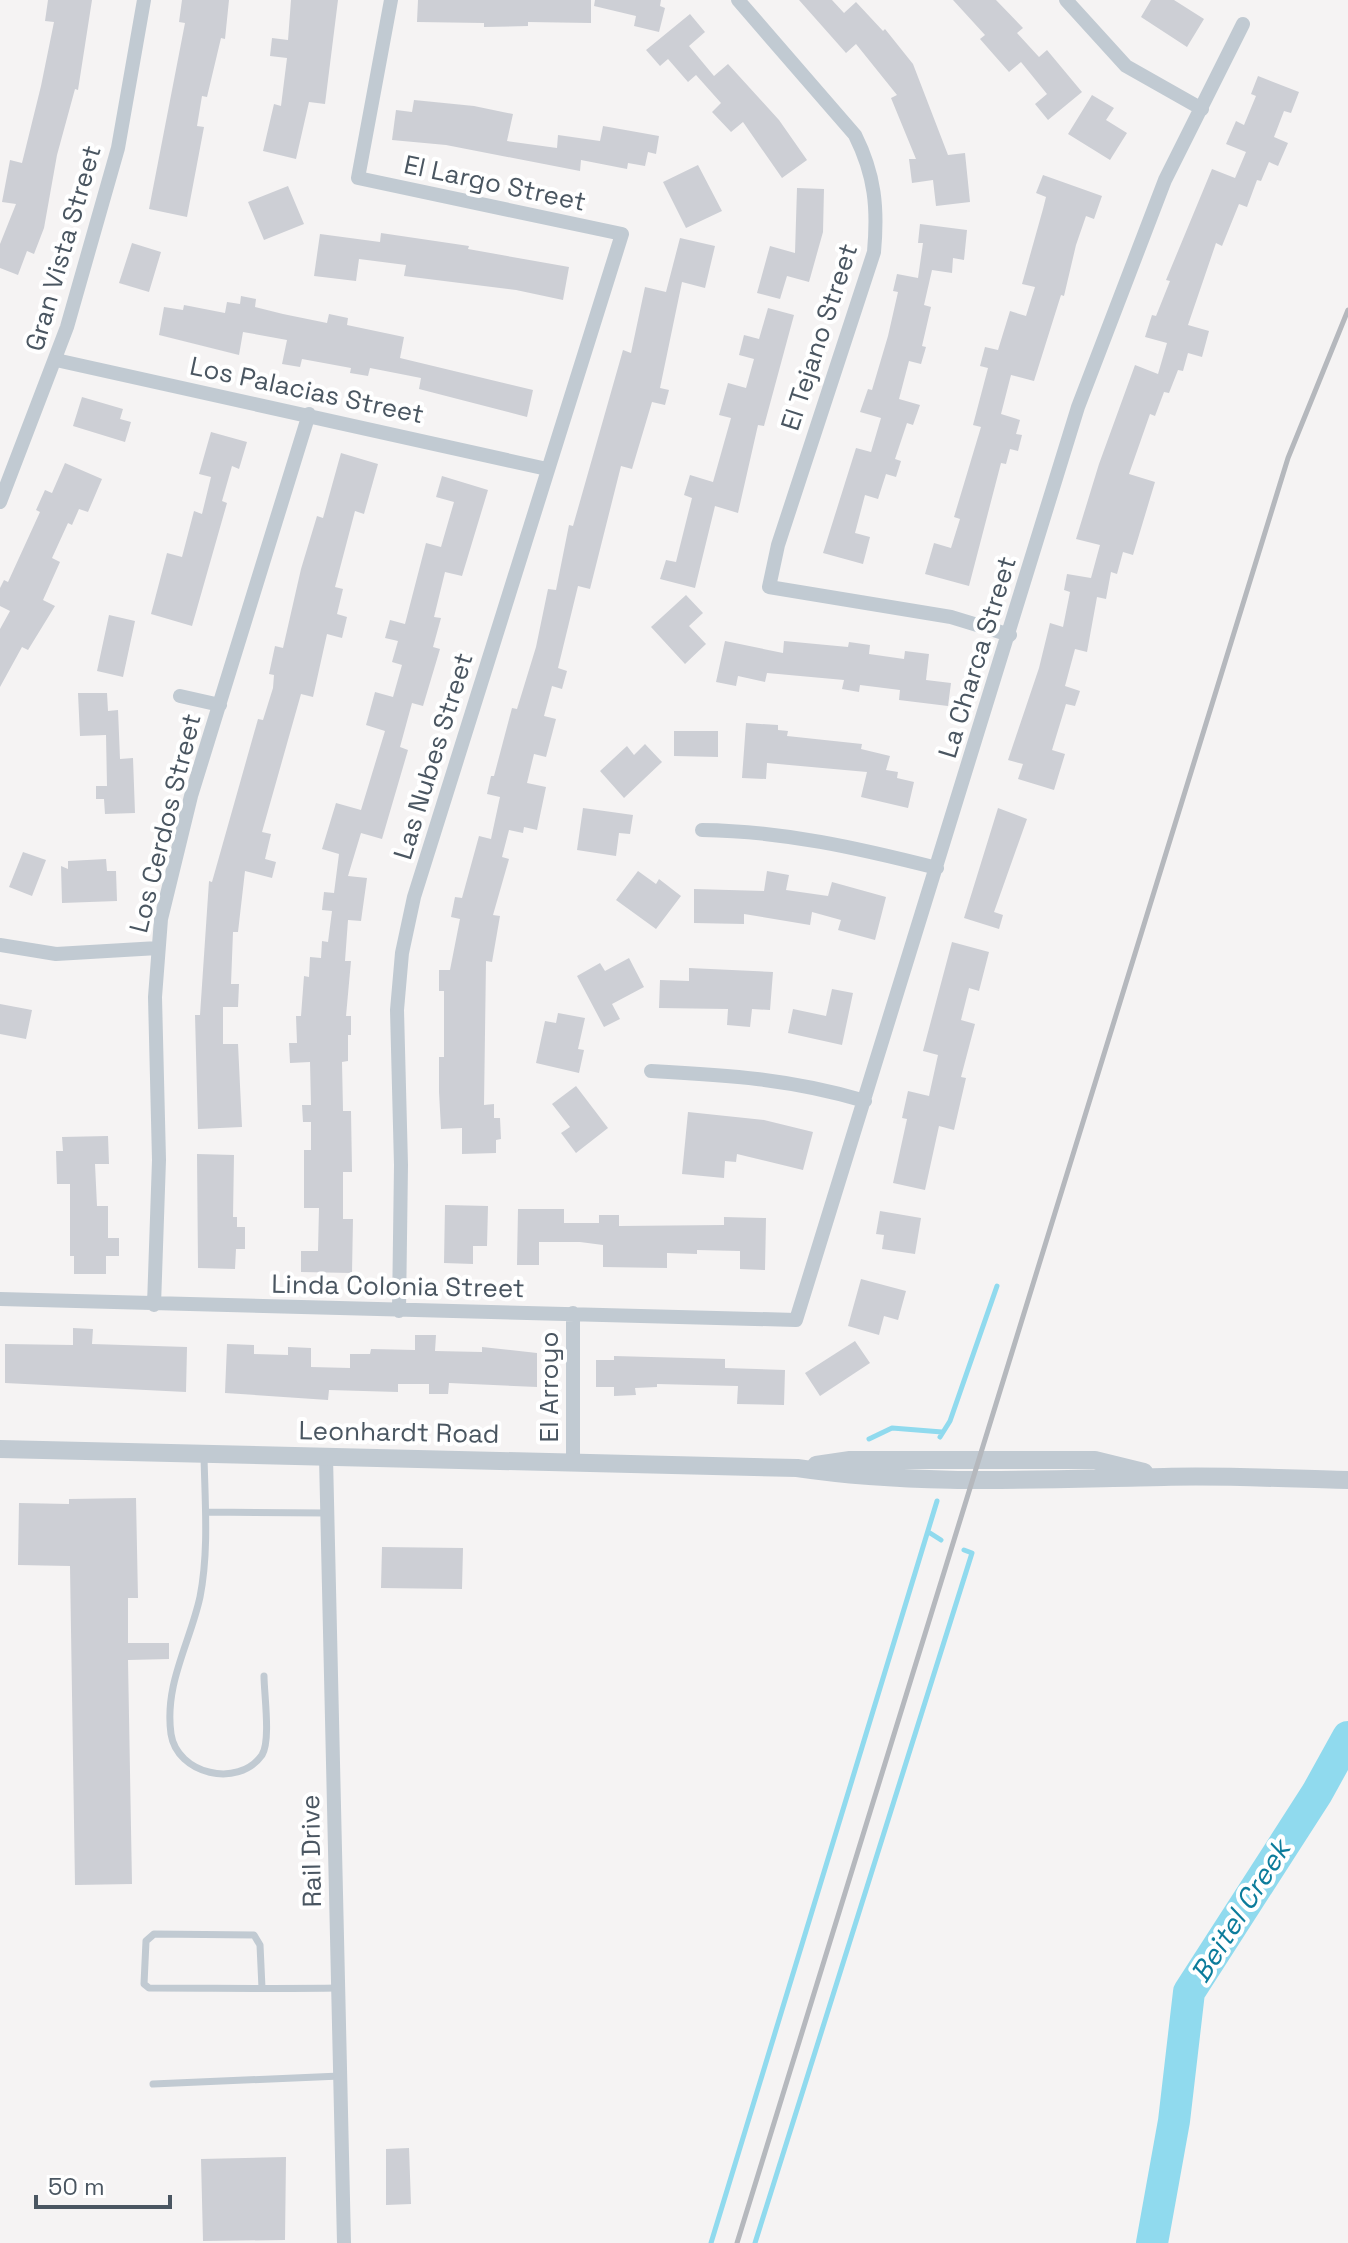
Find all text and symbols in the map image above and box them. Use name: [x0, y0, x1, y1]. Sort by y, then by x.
street label: Gran Vista Street: [17, 141, 109, 355]
street label: El Largo Street: [401, 147, 589, 219]
street label: El Tejano Street: [773, 239, 865, 435]
street label: Los Palacias Street: [187, 349, 427, 431]
street label: La Charca Street: [930, 552, 1024, 762]
street label: Las Nubes Street: [385, 648, 481, 864]
street label: Los Cerdos Street: [121, 710, 209, 936]
street label: Linda Colonia Street: [271, 1267, 525, 1305]
street label: El Arroyo: [532, 1332, 566, 1442]
street label: Leonhardt Road: [298, 1413, 500, 1451]
street label: Rail Drive: [293, 1794, 329, 1908]
water label: Beitel Creek: [1182, 1831, 1300, 1989]
scale bar: [36, 2159, 170, 2209]
text: 50 m: [48, 2171, 105, 2202]

